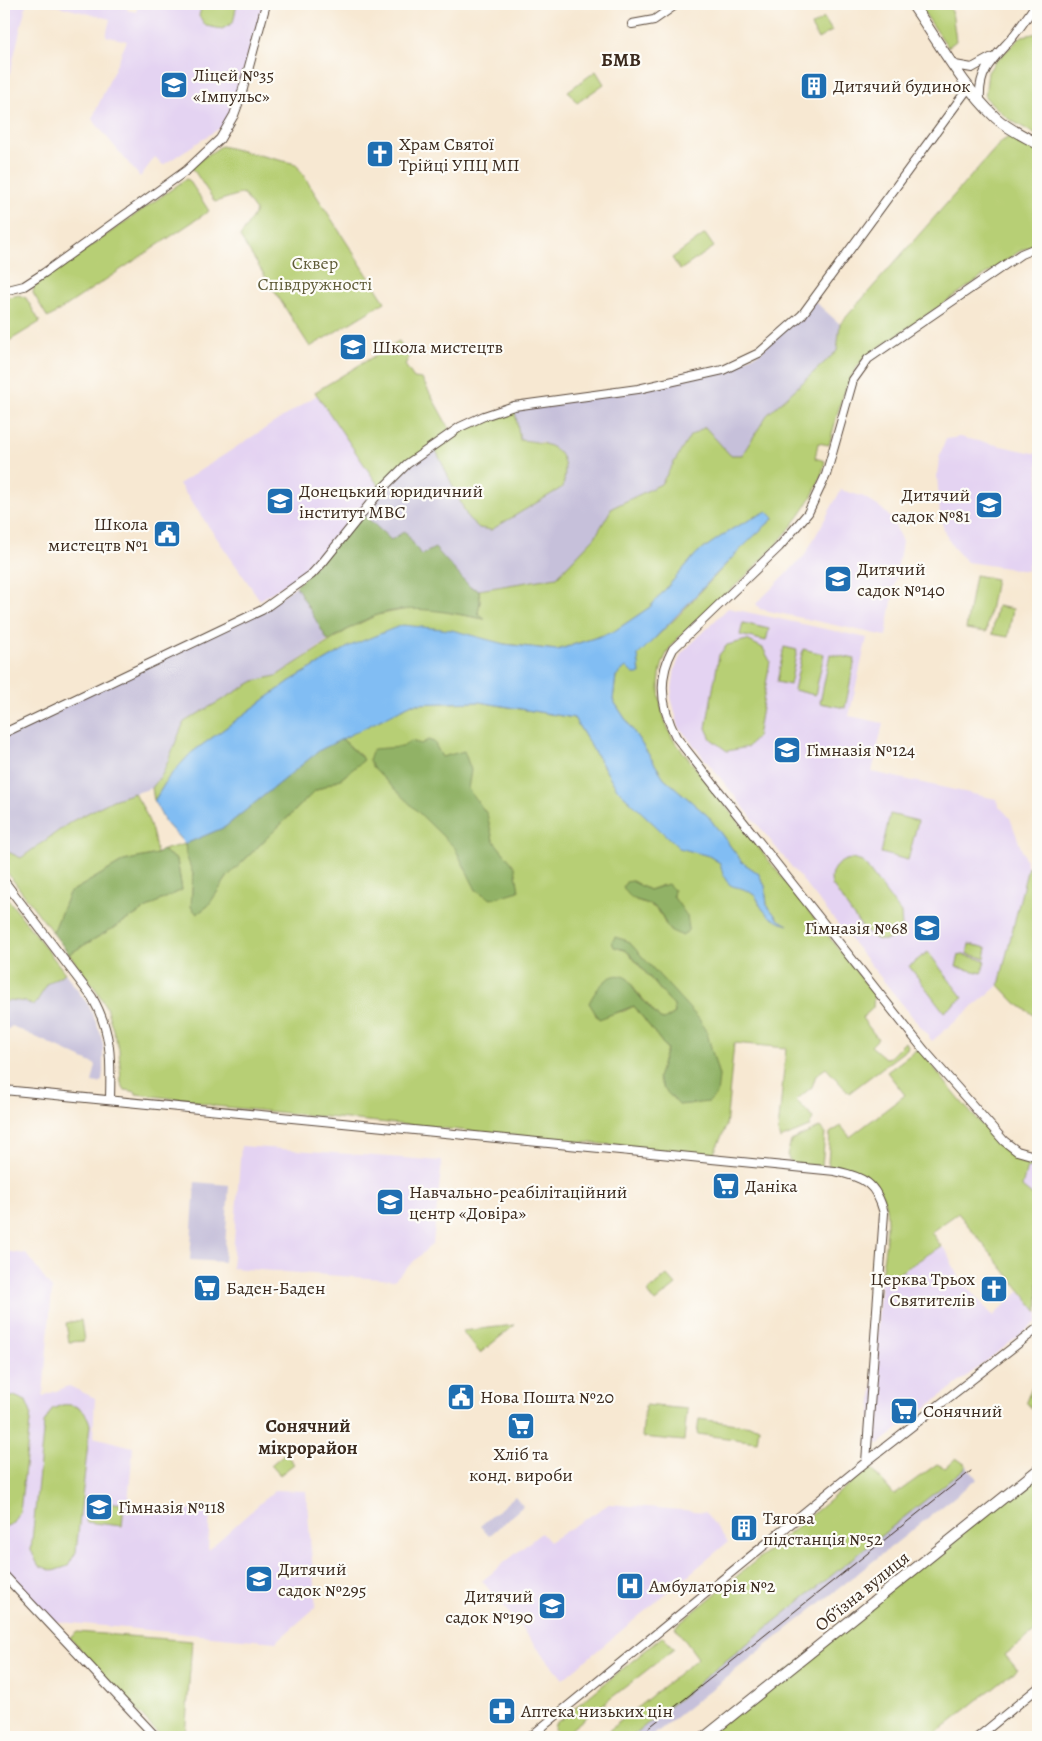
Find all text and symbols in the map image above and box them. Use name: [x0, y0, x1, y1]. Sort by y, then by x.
district label: БМВ: [601, 47, 641, 73]
place label: Ліцей №35 «Імпульс»: [193, 63, 274, 108]
school or university icon: Ліцей №35 «Імпульс»: [159, 70, 189, 100]
building icon: Дитячий будинок: [799, 71, 829, 101]
place label: Дитячий будинок: [833, 74, 971, 98]
place label: Храм Святої Трійці УПЦ МП: [399, 132, 520, 177]
church icon: Храм Святої Трійці УПЦ МП: [365, 139, 395, 169]
park label: Сквер Співдружності: [258, 251, 372, 296]
school or university icon: Школа мистецтв: [338, 332, 368, 362]
place label: Школа мистецтв: [372, 335, 503, 359]
place label: Донецький юридичний інститут МВС: [299, 479, 483, 524]
place label: Дитячий садок №81: [891, 483, 970, 528]
school or university icon: Донецький юридичний інститут МВС: [265, 486, 295, 516]
school or university icon: Дитячий садок №81: [974, 490, 1004, 520]
place label: Школа мистецтв №1: [48, 512, 149, 557]
public building icon: Школа мистецтв №1: [152, 519, 182, 549]
place label: Дитячий садок №140: [857, 557, 945, 602]
school or university icon: Дитячий садок №140: [823, 564, 853, 594]
school or university icon: Гімназія №124: [772, 735, 802, 765]
place label: Гімназія №124: [806, 738, 915, 762]
school or university icon: Гімназія №68: [912, 913, 942, 943]
place label: Гімназія №68: [805, 916, 908, 940]
supermarket icon: Даніка: [711, 1171, 741, 1201]
place label: Даніка: [745, 1174, 798, 1198]
place label: Навчально-реабілітаційний центр «Довіра»: [409, 1180, 627, 1225]
school or university icon: Навчально-реабілітаційний центр «Довіра»: [375, 1187, 405, 1217]
place label: Церква Трьох Святителів: [871, 1267, 975, 1312]
supermarket icon: Баден-Баден: [192, 1273, 222, 1303]
church icon: Церква Трьох Святителів: [979, 1274, 1009, 1304]
place label: Баден-Баден: [226, 1276, 325, 1300]
public building icon: Нова Пошта №20: [446, 1382, 476, 1412]
place label: Нова Пошта №20: [480, 1385, 614, 1409]
supermarket icon: Сонячний: [889, 1396, 919, 1426]
place label: Сонячний: [923, 1399, 1002, 1423]
supermarket icon: Хліб та конд. вироби: [506, 1411, 536, 1441]
district label: Сонячний мікрорайон: [258, 1413, 358, 1461]
place label: Хліб та конд. вироби: [469, 1442, 573, 1487]
school or university icon: Гімназія №118: [84, 1492, 114, 1522]
place label: Гімназія №118: [118, 1495, 225, 1519]
place label: Тягова підстанція №52: [763, 1506, 883, 1551]
building icon: Тягова підстанція №52: [729, 1513, 759, 1543]
street label: Обʼїзна вулиця: [810, 1545, 914, 1637]
place label: Дитячий садок №295: [278, 1557, 366, 1602]
school or university icon: Дитячий садок №295: [244, 1564, 274, 1594]
hospital icon: Амбулаторія №2: [615, 1571, 645, 1601]
place label: Амбулаторія №2: [648, 1574, 776, 1598]
place label: Дитячий садок №190: [445, 1584, 533, 1629]
school or university icon: Дитячий садок №190: [537, 1591, 567, 1621]
pharmacy icon: Аптека низьких цін: [487, 1696, 517, 1726]
place label: Аптека низьких цін: [520, 1699, 673, 1723]

